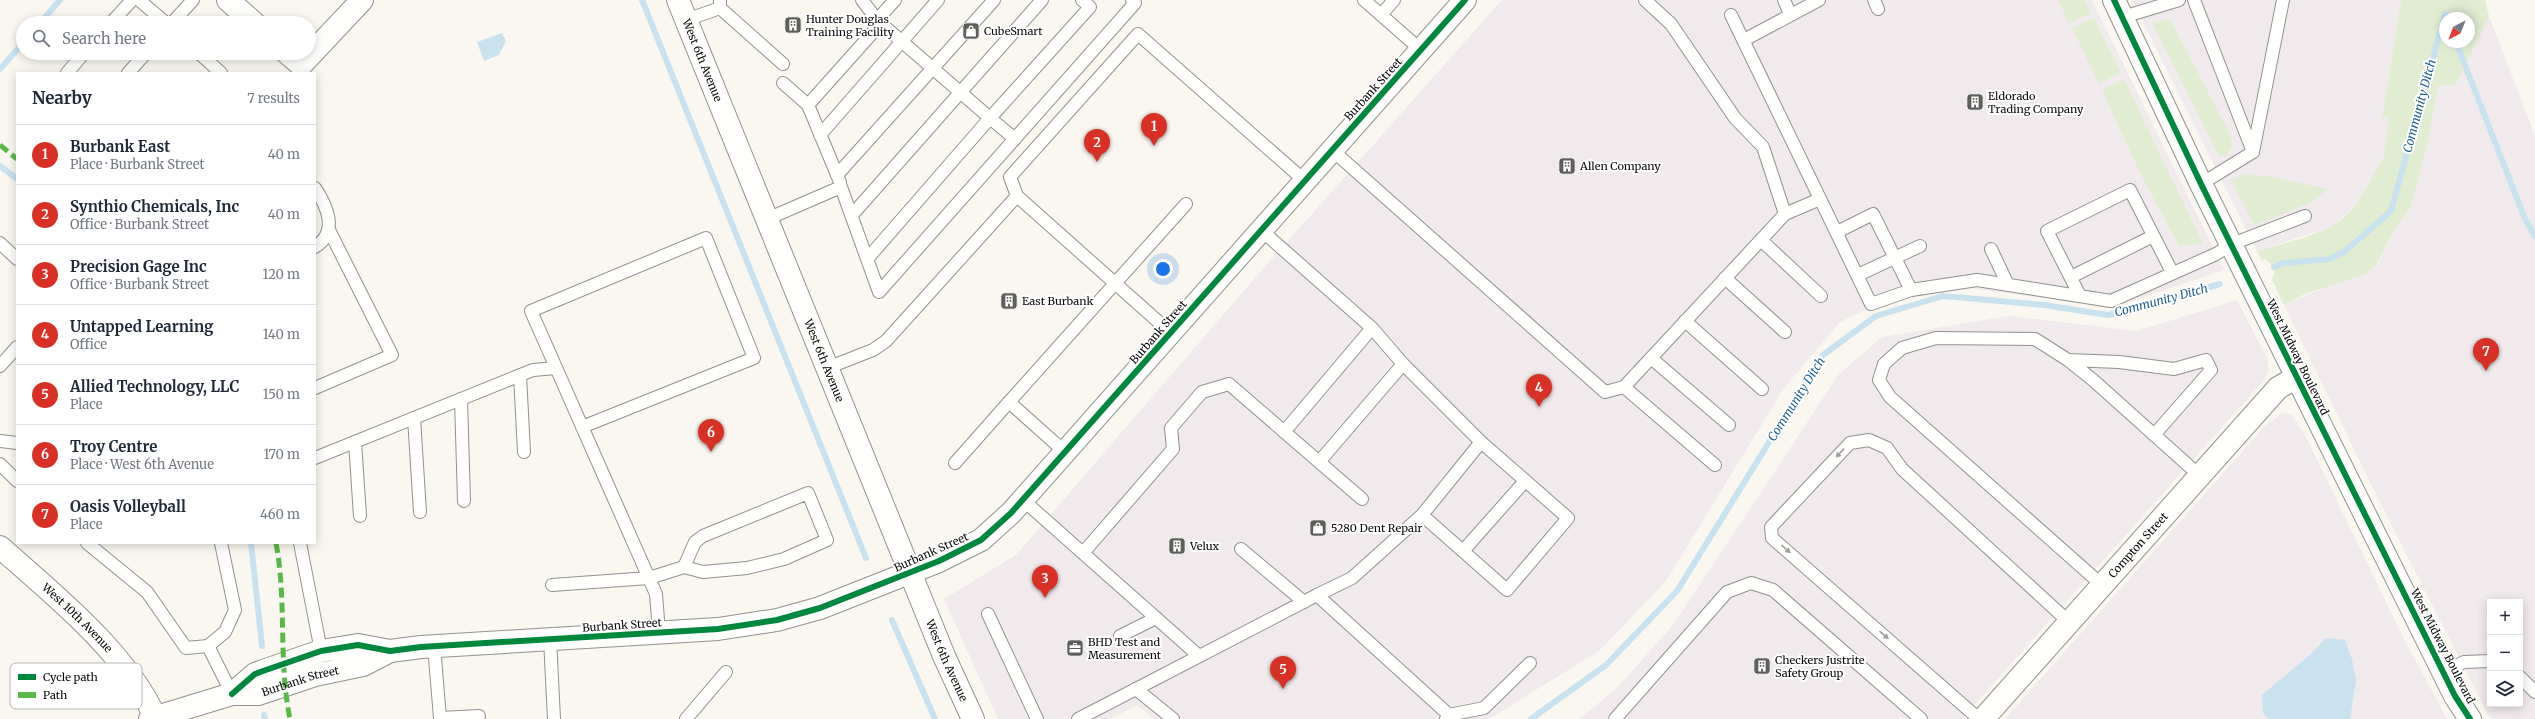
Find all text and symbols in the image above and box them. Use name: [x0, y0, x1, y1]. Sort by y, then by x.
place label: Hunter Douglas Training Facility: [806, 12, 895, 39]
north arrow: [2439, 12, 2475, 48]
building icon: Hunter Douglas Training Facility: [783, 15, 803, 35]
search box: [16, 16, 316, 60]
street label: West 6th Avenue: [679, 16, 726, 104]
shop icon: CubeSmart: [961, 21, 981, 41]
place label: CubeSmart: [984, 24, 1043, 38]
icon: search: [30, 27, 52, 49]
text: Search here: [62, 29, 146, 48]
street label: Burbank Street: [1341, 54, 1405, 123]
water label: Community Ditch: [2399, 58, 2439, 154]
text: Nearby: [32, 87, 92, 109]
place label: Eldorado Trading Company: [1988, 89, 2084, 116]
text: 7 results: [247, 90, 300, 107]
building icon: Eldorado Trading Company: [1965, 92, 1985, 112]
pin: 1: [1141, 113, 1167, 146]
pin: 2: [1084, 129, 1110, 162]
text: Burbank East: [70, 137, 170, 156]
text: 1: [42, 146, 48, 163]
text: 40 m: [268, 146, 300, 163]
text: Place · Burbank Street: [70, 156, 205, 173]
building icon: Allen Company: [1557, 156, 1577, 176]
place label: Allen Company: [1579, 159, 1661, 173]
text: Synthio Chemicals, Inc: [70, 197, 239, 216]
text: 2: [41, 206, 49, 223]
text: 40 m: [268, 206, 300, 223]
text: Office · Burbank Street: [70, 216, 209, 233]
text: Precision Gage Inc: [70, 257, 207, 276]
your location: [1153, 259, 1173, 279]
text: 3: [41, 266, 49, 283]
text: 120 m: [262, 266, 300, 283]
text: Office · Burbank Street: [70, 276, 209, 293]
water label: Community Ditch: [2113, 280, 2209, 320]
building icon: East Burbank: [999, 291, 1019, 311]
place label: East Burbank: [1022, 294, 1093, 308]
street label: West Midway Boulevard: [2263, 296, 2332, 417]
street label: Burbank Street: [1127, 297, 1190, 367]
street label: West 6th Avenue: [801, 316, 847, 404]
text: Untapped Learning: [70, 317, 213, 336]
text: 4: [41, 326, 49, 343]
text: 140 m: [263, 326, 300, 343]
text: Office: [70, 336, 107, 353]
pin: 7: [2473, 338, 2499, 371]
water label: Community Ditch: [1764, 354, 1828, 444]
pin: 4: [1526, 374, 1552, 407]
text: Allied Technology, LLC: [70, 377, 240, 396]
text: 5: [41, 386, 49, 403]
text: 150 m: [263, 386, 300, 403]
text: Place: [70, 396, 103, 413]
pin: 6: [698, 419, 724, 452]
text: Troy Centre: [70, 437, 157, 456]
text: 6: [41, 446, 49, 463]
text: 170 m: [263, 446, 300, 463]
one-way arrow: [1835, 448, 1845, 458]
text: Place · West 6th Avenue: [70, 456, 214, 473]
text: Oasis Volleyball: [70, 497, 186, 516]
text: 7: [41, 506, 49, 523]
text: 460 m: [260, 506, 300, 523]
street label: Compton Street: [2105, 509, 2171, 581]
text: Place: [70, 516, 103, 533]
shop icon: 5280 Dent Repair: [1308, 518, 1328, 538]
place label: 5280 Dent Repair: [1331, 521, 1422, 535]
street label: Burbank Street: [892, 529, 971, 575]
building icon: Velux: [1167, 536, 1187, 556]
place label: Velux: [1189, 539, 1220, 553]
one-way arrow: [1780, 545, 1791, 554]
pin: 3: [1032, 565, 1058, 598]
street label: West 10th Avenue: [38, 580, 116, 656]
street label: West Midway Boulevard: [2407, 585, 2478, 706]
map controls: [2487, 599, 2523, 707]
button: +: [2487, 599, 2523, 635]
street label: Burbank Street: [582, 615, 663, 635]
street label: West 6th Avenue: [923, 616, 971, 704]
one-way arrow: [1879, 630, 1888, 639]
place label: BHD Test and Measurement: [1088, 635, 1162, 662]
button: −: [2487, 635, 2523, 671]
office icon: BHD Test and Measurement: [1065, 638, 1085, 658]
place label: Checkers Justrite Safety Group: [1775, 653, 1865, 680]
pin: 5: [1270, 656, 1296, 689]
building icon: Checkers Justrite Safety Group: [1752, 656, 1772, 676]
legend: [10, 663, 142, 709]
street label: Burbank Street: [260, 663, 341, 699]
text: Cycle path: [43, 670, 98, 684]
button: layers: [2487, 671, 2523, 707]
text: Path: [43, 688, 68, 702]

